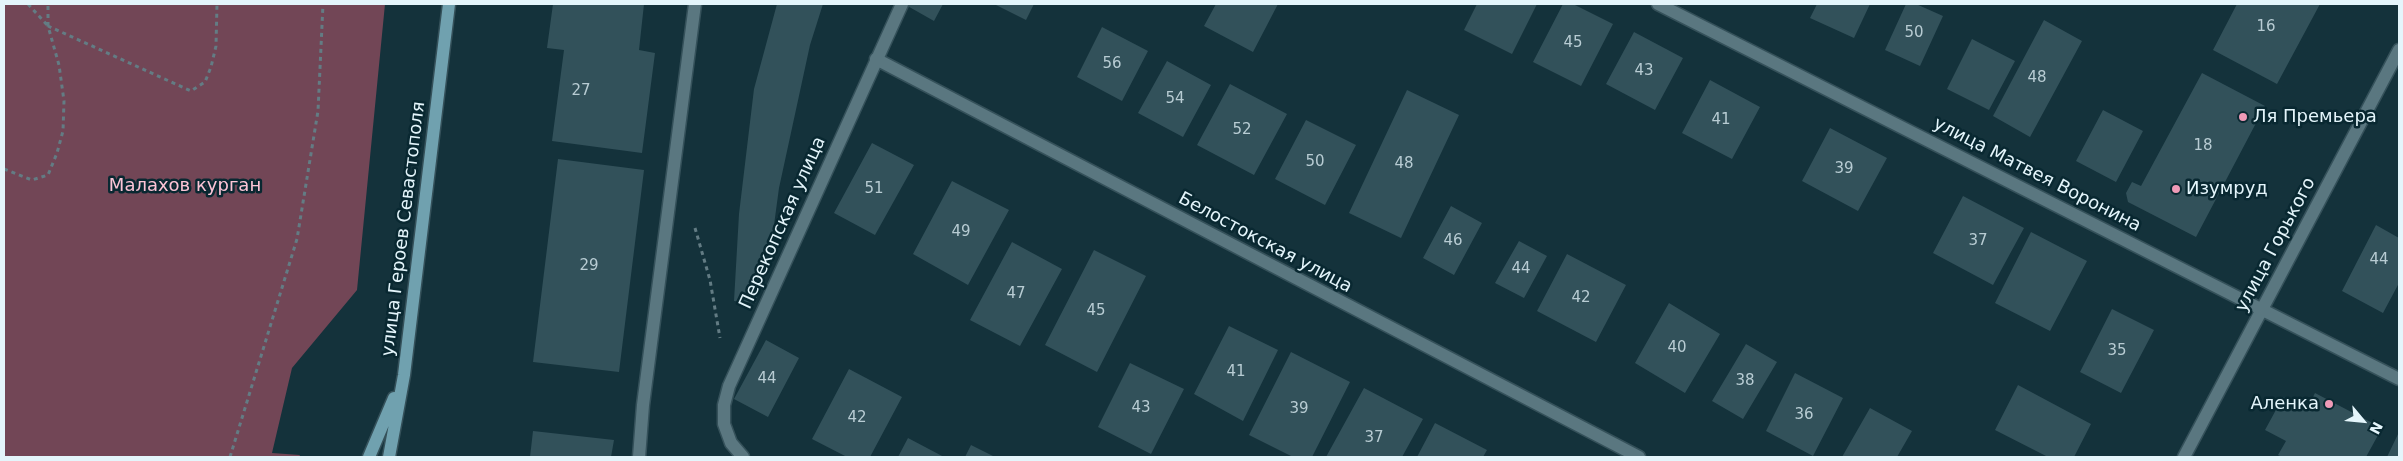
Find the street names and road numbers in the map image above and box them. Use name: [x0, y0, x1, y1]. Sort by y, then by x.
street label: улица Героев Севастополя: [378, 100, 430, 358]
street label: улица Матвея Воронина: [1930, 113, 2144, 237]
street label: Перекопская улица: [735, 134, 831, 312]
street label: улица Горького: [2231, 174, 2321, 316]
street label: Белостокская улица: [1174, 188, 1356, 298]

